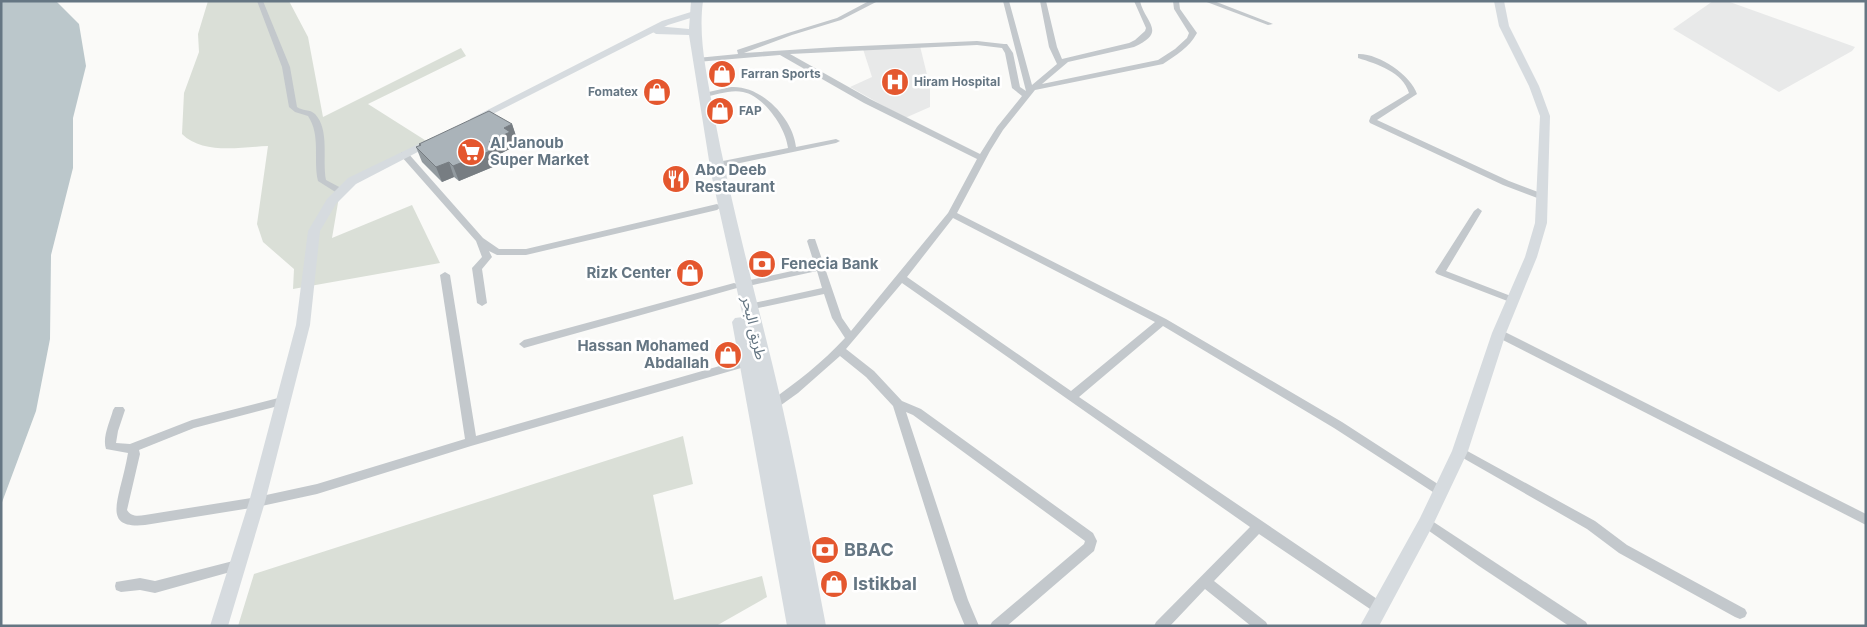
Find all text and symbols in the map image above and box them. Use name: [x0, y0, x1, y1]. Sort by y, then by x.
shop icon: Farran Sports: [707, 59, 737, 89]
place label: Farran Sports: [741, 66, 821, 81]
hospital icon: Hiram Hospital: [880, 67, 910, 97]
place label: Hiram Hospital: [914, 74, 1000, 89]
shop icon: Fomatex: [642, 77, 672, 107]
place label: Fomatex: [588, 84, 638, 99]
shop icon: FAP: [705, 96, 735, 126]
place label: FAP: [739, 103, 762, 118]
place label: Al Janoub Super Market: [490, 133, 590, 169]
supermarket icon: Al Janoub Super Market: [456, 137, 486, 167]
place label: Abo Deeb Restaurant: [695, 160, 776, 196]
restaurant icon: Abo Deeb Restaurant: [661, 164, 691, 194]
bank icon: Fenecia Bank: [747, 249, 777, 279]
place label: Fenecia Bank: [781, 254, 879, 273]
shop icon: Rizk Center: [675, 258, 705, 288]
place label: Rizk Center: [586, 263, 671, 282]
street label: طريق البحر: [737, 293, 771, 362]
place label: Hassan Mohamed Abdallah: [577, 336, 709, 372]
shop icon: Hassan Mohamed Abdallah: [713, 340, 743, 370]
bank icon: BBAC: [810, 535, 840, 565]
place label: BBAC: [844, 539, 894, 560]
shop icon: Istikbal: [819, 569, 849, 599]
place label: Istikbal: [853, 573, 917, 594]

